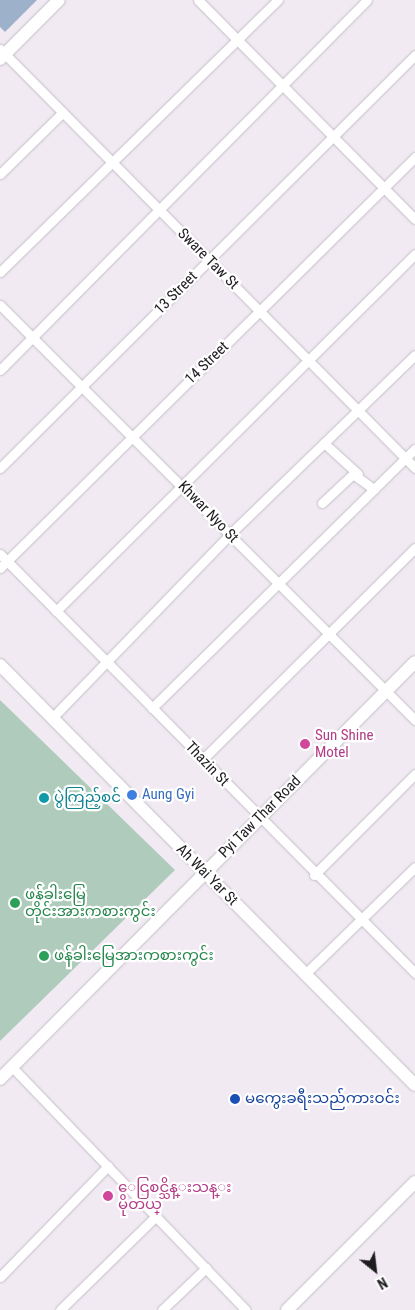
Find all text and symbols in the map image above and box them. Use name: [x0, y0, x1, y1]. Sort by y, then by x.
street label: Sware Taw St: [174, 225, 242, 293]
street label: 13 Street: [151, 268, 201, 318]
street label: 14 Street: [182, 338, 232, 388]
street label: Khwar Nyo St: [174, 477, 242, 547]
place label: Sun Shine Motel: [315, 726, 373, 761]
street label: Thazin St: [181, 738, 233, 790]
marker: Sun Shine Motel: [299, 738, 311, 750]
street label: Pyi Taw Thar Road: [215, 772, 305, 862]
place label: Aung Gyi: [142, 786, 194, 804]
place label: ပွဲကြည့်စင်: [54, 789, 121, 807]
marker: Aung Gyi: [126, 789, 138, 801]
marker: ပွဲကြည့်စင်: [38, 792, 50, 804]
street label: Ah Wai Yar St: [173, 841, 241, 909]
place label: ဖန်ခါးမြေ တိုင်းအားကစားကွင်း: [25, 885, 156, 920]
marker: ဖန်ခါးမြေ တိုင်းအားကစားကွင်း: [9, 897, 21, 909]
place label: ဖန်ခါးမြေအားကစားကွင်း: [54, 947, 214, 965]
marker: ဖန်ခါးမြေအားကစားကွင်း: [38, 950, 50, 962]
place label: မကွေးခရီးသည်ကားဝင်း: [245, 1090, 400, 1108]
marker: မကွေးခရီးသည်ကားဝင်း: [229, 1093, 241, 1105]
place label: ေငြစင္သိန္းသန္း မိုတယ္: [118, 1178, 231, 1213]
marker: ေငြစင္သိန္းသန္း မိုတယ္: [102, 1190, 114, 1202]
north arrow: [350, 1245, 400, 1295]
text: N: [375, 1274, 390, 1292]

